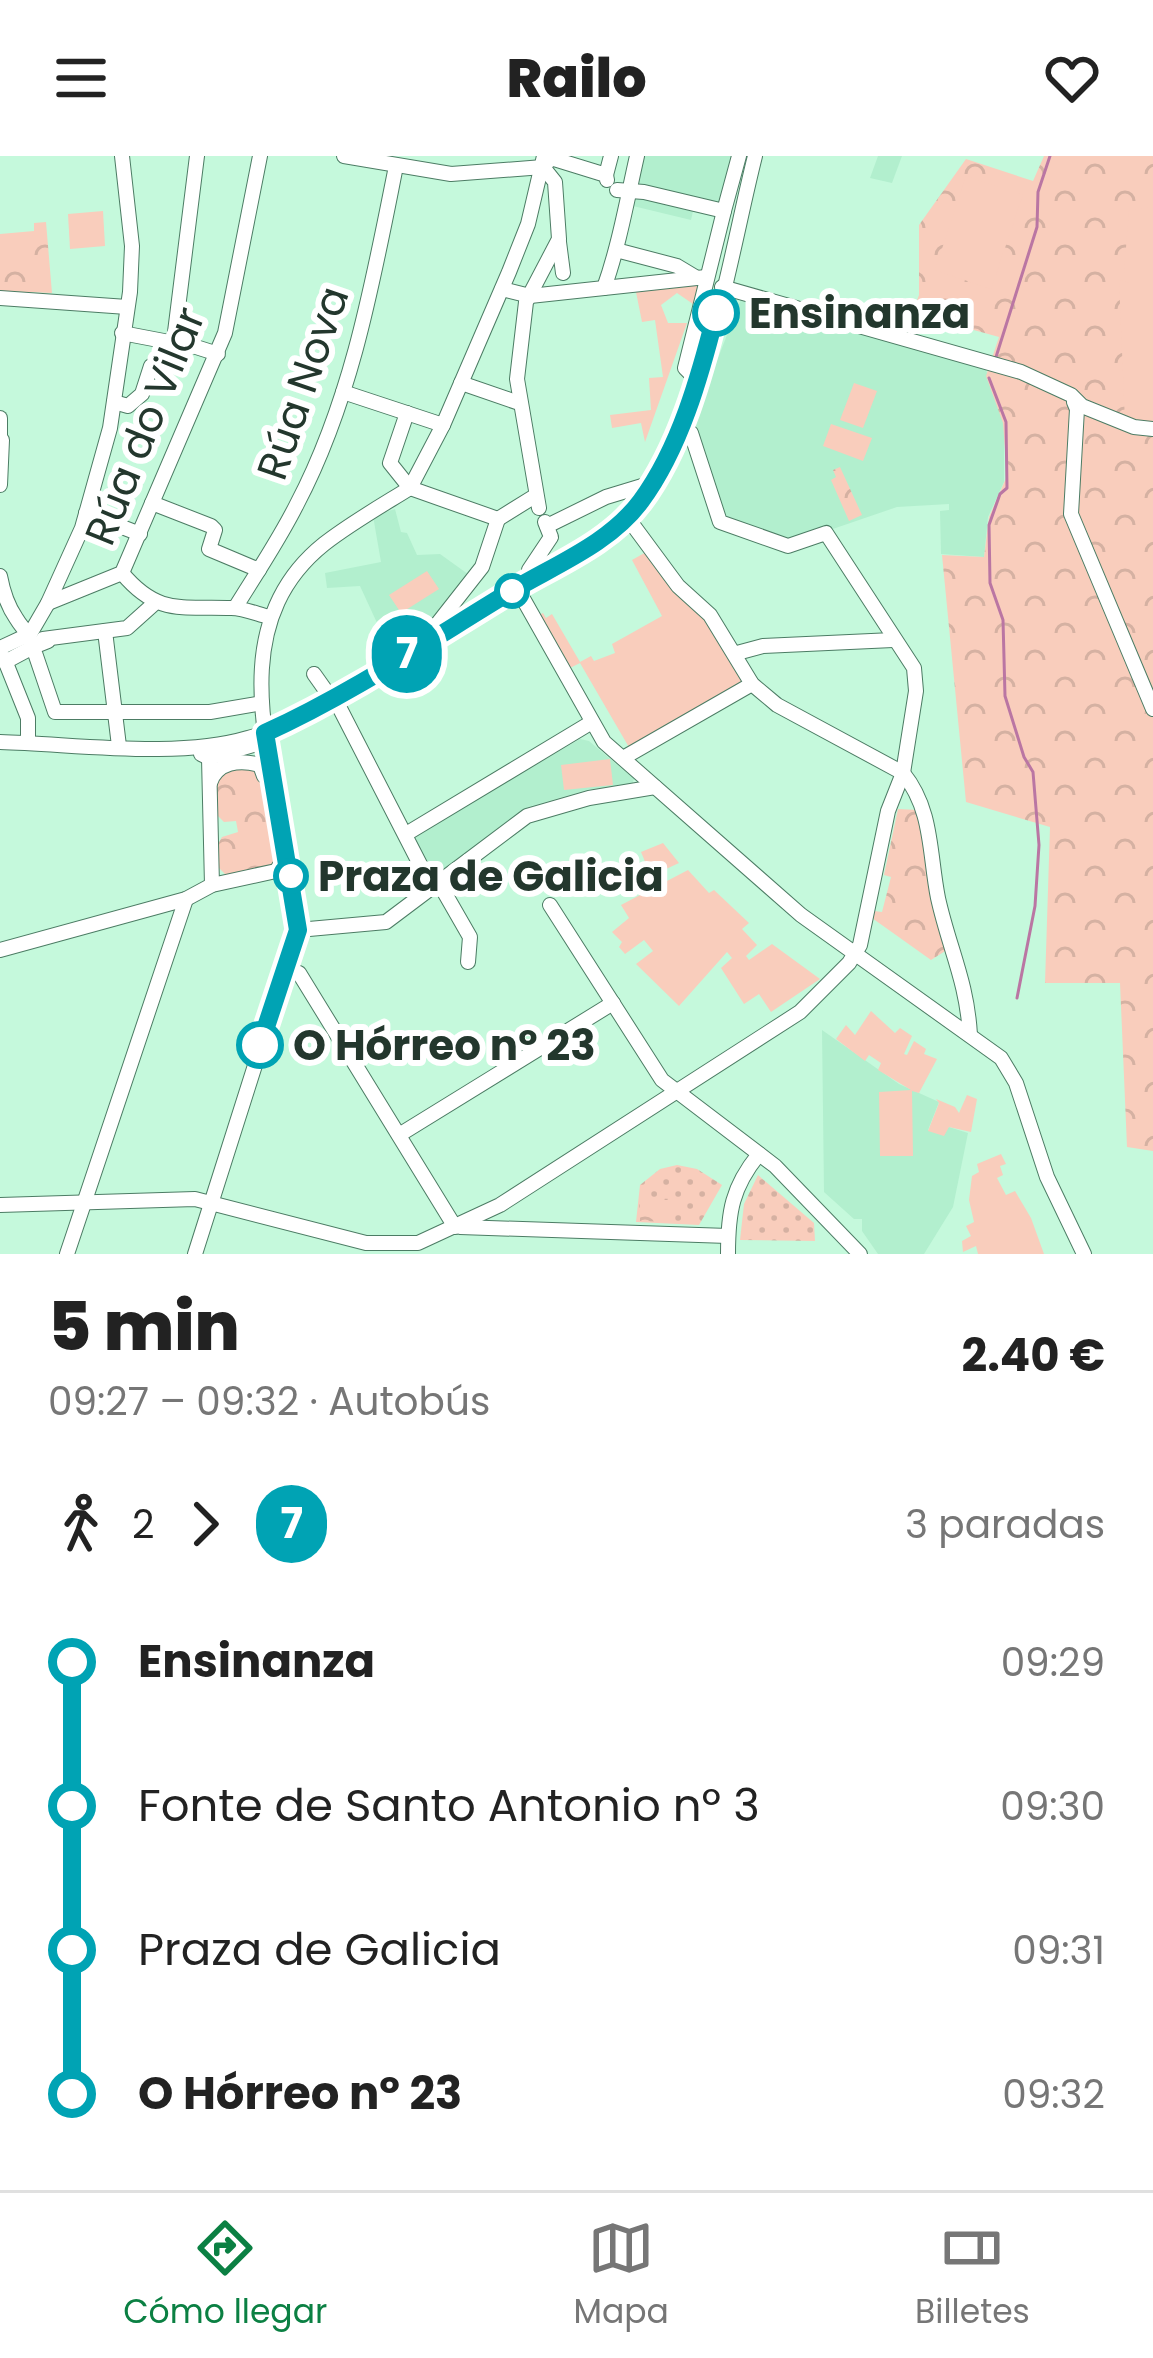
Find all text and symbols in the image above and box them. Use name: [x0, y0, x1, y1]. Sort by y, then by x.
text: Railo: [506, 40, 647, 116]
icon: menu: [48, 45, 114, 111]
icon: heart: [1039, 45, 1105, 111]
street label: Rúa Nova: [242, 279, 364, 487]
place label: Ensinanza: [749, 284, 970, 343]
marker: Ensinanza: [694, 291, 738, 335]
street label: Rúa do Vilar: [71, 298, 219, 554]
unlabelled marker: [496, 575, 528, 607]
line badge: 7: [368, 615, 446, 693]
text: 7: [396, 624, 418, 683]
place label: Praza de Galicia: [318, 847, 664, 906]
marker: Praza de Galicia: [275, 860, 307, 892]
place label: O Hórreo nº 23: [293, 1016, 596, 1075]
marker: O Hórreo nº 23: [238, 1023, 282, 1067]
text: 5 min: [48, 1281, 240, 1373]
text: 2.40 €: [961, 1324, 1105, 1387]
text: 09:27 – 09:32 · Autobús: [48, 1374, 490, 1429]
icon: walk: [48, 1491, 114, 1557]
icon: forward: [172, 1491, 238, 1557]
text: 7: [280, 1494, 303, 1553]
text: 2: [132, 1497, 154, 1552]
text: 3 paradas: [905, 1497, 1105, 1552]
text: Ensinanza: [138, 1630, 375, 1693]
text: 09:29: [1001, 1635, 1105, 1690]
text: Fonte de Santo Antonio nº 3: [138, 1774, 760, 1837]
text: 09:30: [1000, 1779, 1105, 1834]
text: Praza de Galicia: [138, 1918, 501, 1981]
text: 09:31: [1012, 1923, 1105, 1978]
text: O Hórreo nº 23: [138, 2062, 462, 2125]
text: 09:32: [1002, 2067, 1105, 2122]
tab: Cómo llegar: [123, 2215, 327, 2337]
tab: Mapa: [574, 2215, 669, 2337]
tab: Billetes: [915, 2215, 1030, 2337]

